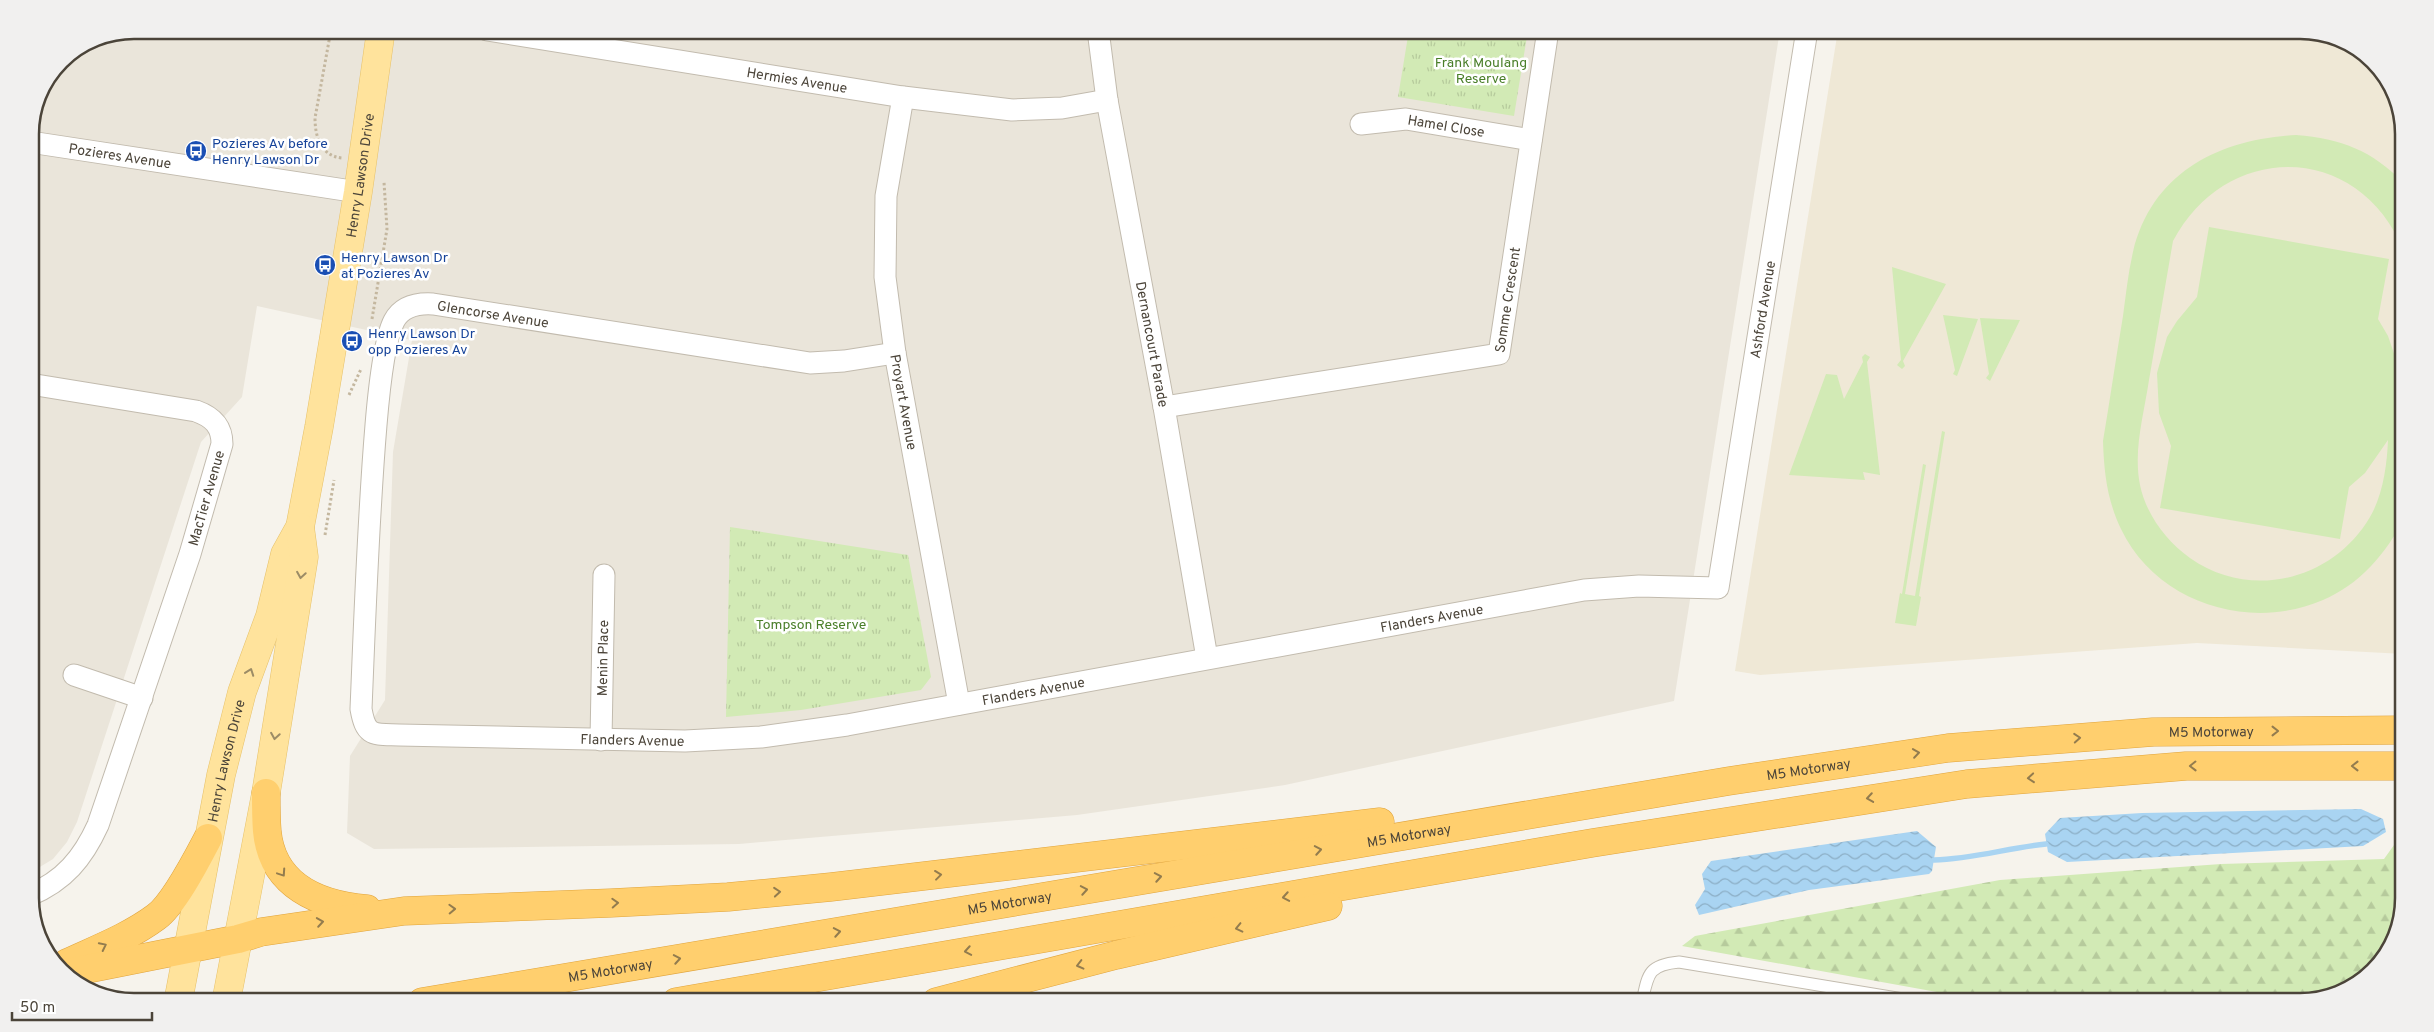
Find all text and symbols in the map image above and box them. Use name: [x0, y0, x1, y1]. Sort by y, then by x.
park label: Frank Moulang Reserve: [1435, 55, 1527, 88]
street label: Hermies Avenue: [745, 65, 848, 98]
street label: Henry Lawson Drive: [344, 112, 379, 239]
street label: Hamel Close: [1406, 112, 1486, 142]
place label: Pozieres Av before Henry Lawson Dr: [212, 136, 328, 169]
bus stop icon: Pozieres Av before Henry Lawson Dr: [184, 139, 208, 163]
street label: Pozieres Avenue: [67, 141, 172, 173]
street label: Somme Crescent: [1492, 246, 1525, 354]
place label: Henry Lawson Dr at Pozieres Av: [341, 250, 449, 283]
bus stop icon: Henry Lawson Dr at Pozieres Av: [313, 253, 337, 277]
street label: Ashford Avenue: [1748, 260, 1780, 360]
street label: Dernancourt Parade: [1131, 280, 1171, 409]
street label: Glencorse Avenue: [436, 298, 550, 333]
place label: Henry Lawson Dr opp Pozieres Av: [368, 326, 476, 359]
bus stop icon: Henry Lawson Dr opp Pozieres Av: [340, 329, 364, 353]
street label: Proyart Avenue: [885, 353, 920, 452]
street label: MacTier Avenue: [186, 449, 229, 548]
one-way arrow: [297, 571, 307, 580]
street label: Flanders Avenue: [1379, 602, 1485, 637]
park label: Tompson Reserve: [756, 617, 866, 634]
street label: Menin Place: [595, 620, 613, 696]
one-way arrow: [244, 668, 254, 677]
street label: Flanders Avenue: [981, 675, 1086, 710]
street label: Henry Lawson Drive: [205, 698, 250, 824]
street label: M5 Motorway: [2169, 724, 2254, 742]
one-way arrow: [2271, 726, 2279, 736]
one-way arrow: [270, 732, 281, 740]
street label: Flanders Avenue: [580, 732, 685, 751]
one-way arrow: [2074, 733, 2082, 744]
one-way arrow: [1912, 748, 1920, 759]
street label: M5 Motorway: [1765, 756, 1852, 785]
one-way arrow: [2188, 761, 2196, 771]
one-way arrow: [2351, 761, 2358, 771]
one-way arrow: [2026, 773, 2034, 784]
one-way arrow: [1865, 793, 1874, 803]
street label: M5 Motorway: [1366, 821, 1453, 852]
one-way arrow: [1314, 846, 1323, 856]
one-way arrow: [276, 868, 286, 877]
one-way arrow: [935, 870, 943, 881]
one-way arrow: [1154, 873, 1163, 883]
one-way arrow: [1079, 885, 1088, 895]
one-way arrow: [773, 887, 781, 898]
street label: M5 Motorway: [966, 889, 1053, 920]
one-way arrow: [1281, 891, 1290, 901]
one-way arrow: [611, 898, 619, 909]
one-way arrow: [449, 904, 457, 915]
one-way arrow: [315, 918, 324, 928]
one-way arrow: [1234, 922, 1243, 933]
one-way arrow: [833, 927, 842, 937]
one-way arrow: [98, 942, 107, 952]
one-way arrow: [963, 946, 972, 956]
one-way arrow: [673, 954, 681, 964]
street label: M5 Motorway: [567, 956, 654, 987]
one-way arrow: [1077, 959, 1085, 969]
scale bar: [12, 990, 152, 1022]
text: 50 m: [20, 999, 55, 1018]

